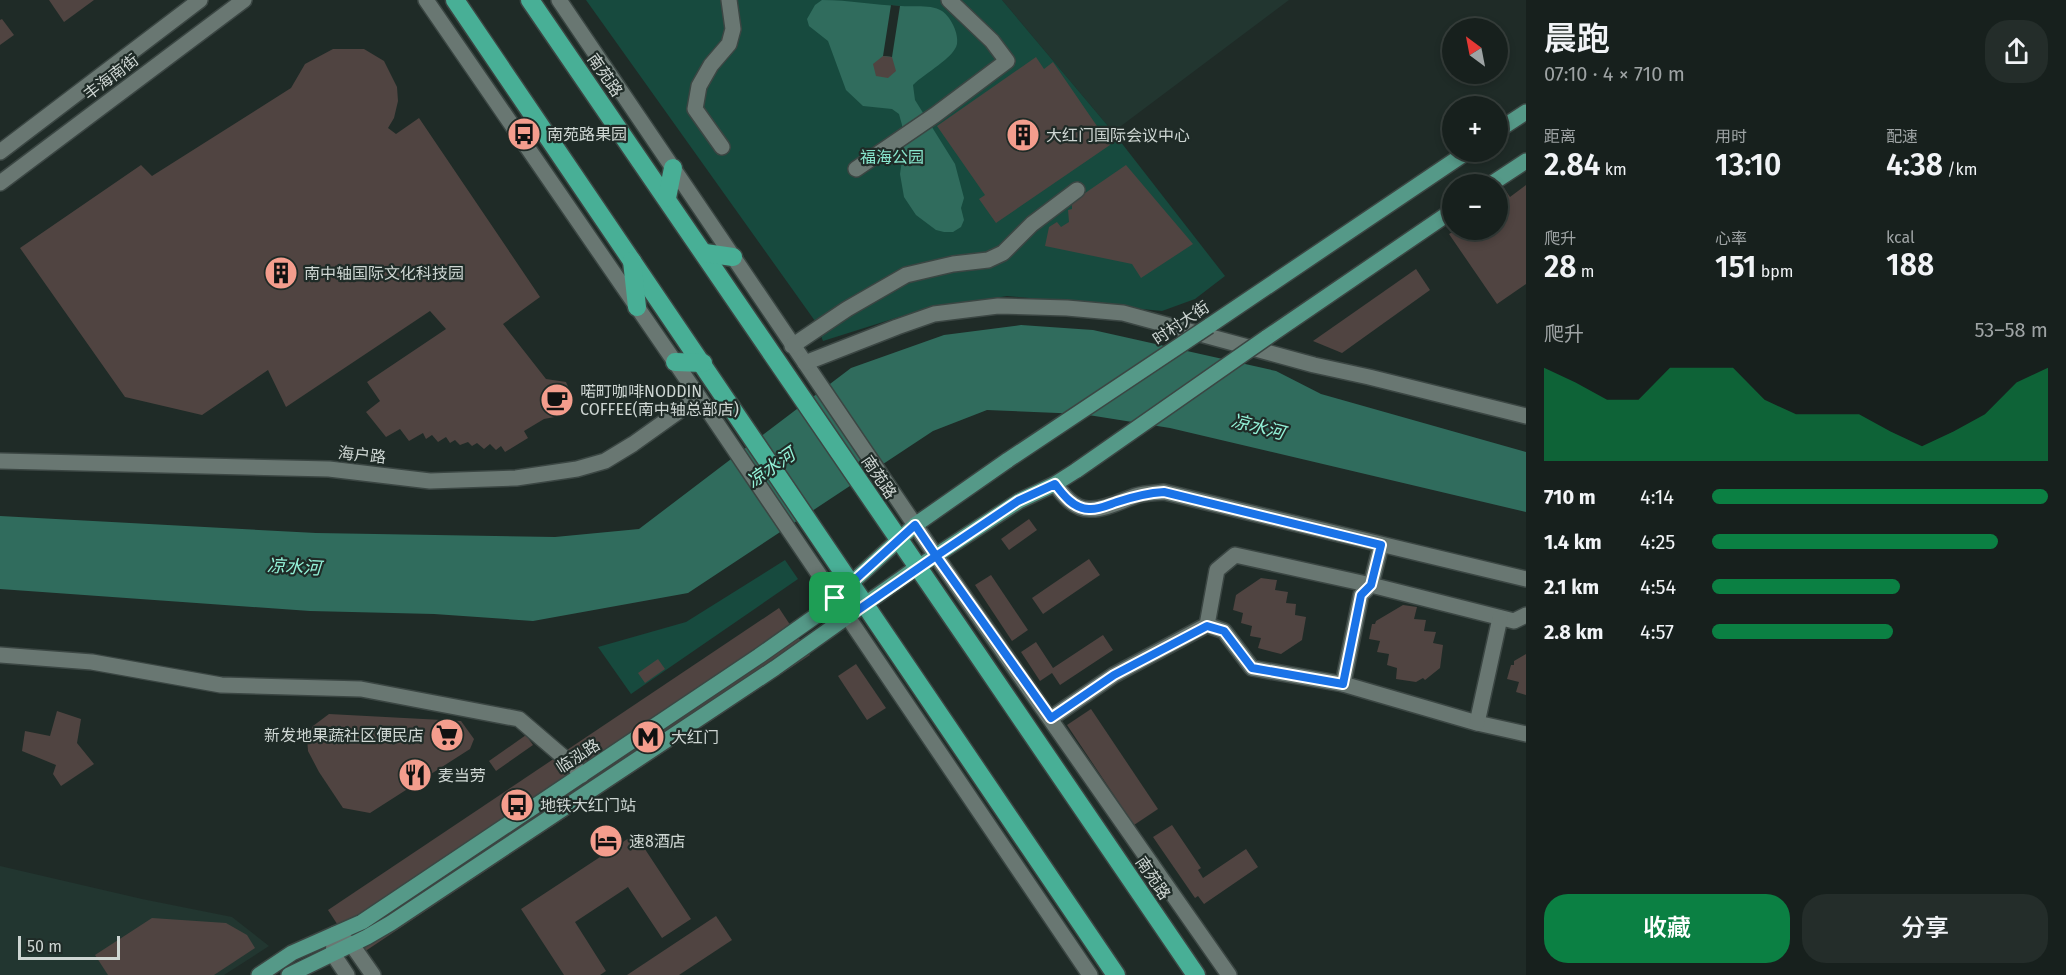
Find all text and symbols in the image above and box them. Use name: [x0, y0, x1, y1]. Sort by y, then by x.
north arrow: [1442, 18, 1508, 84]
map controls: [1442, 18, 1508, 240]
text: 晨跑: [1544, 19, 1610, 59]
button: share: [1985, 20, 2048, 83]
street label: 丰海南街: [80, 50, 142, 104]
street label: 南苑路: [583, 50, 627, 100]
text: 07:10 · 4 × 710 m: [1544, 62, 1685, 86]
button: +: [1442, 96, 1508, 162]
bus stop icon: 南苑路果园: [506, 116, 542, 152]
building icon: 大红门国际会议中心: [1005, 117, 1041, 153]
place label: 南苑路果园: [547, 125, 627, 144]
place label: 大红门国际会议中心: [1046, 126, 1190, 145]
text: 距离: [1544, 127, 1576, 146]
text: 用时: [1715, 127, 1747, 146]
text: 配速: [1886, 127, 1918, 146]
text: 2.84: [1544, 147, 1601, 183]
text: 13:10: [1715, 147, 1781, 183]
text: 4:38: [1886, 147, 1943, 183]
park label: 福海公园: [860, 148, 924, 167]
text: km: [1601, 160, 1627, 179]
text: /km: [1943, 160, 1977, 179]
button: −: [1442, 174, 1508, 240]
text: kcal: [1886, 228, 1915, 247]
text: 爬升: [1544, 229, 1576, 248]
text: 心率: [1715, 229, 1747, 248]
text: 188: [1886, 247, 1934, 283]
text: 28: [1544, 249, 1577, 285]
text: 151: [1715, 249, 1757, 285]
building icon: 南中轴国际文化科技园: [263, 255, 299, 291]
text: m: [1577, 262, 1595, 281]
text: bpm: [1757, 262, 1794, 281]
place label: 南中轴国际文化科技园: [304, 264, 464, 283]
street label: 时村大街: [1149, 297, 1213, 349]
text: 53–58 m: [1974, 318, 2048, 342]
text: 爬升: [1544, 322, 1584, 346]
cafe icon: 喏町咖啡NODDIN COFFEE(南中轴总部店): [539, 382, 575, 418]
place label: 喏町咖啡NODDIN COFFEE(南中轴总部店): [580, 382, 739, 419]
water label: 凉水河: [1229, 410, 1290, 445]
water label: 凉水河: [743, 442, 802, 492]
street label: 海户路: [337, 443, 387, 467]
street label: 南苑路: [858, 452, 900, 502]
text: 710 m: [1544, 485, 1596, 509]
text: 4:14: [1640, 485, 1674, 509]
text: 1.4 km: [1544, 530, 1602, 554]
text: 4:25: [1640, 530, 1675, 554]
water label: 凉水河: [266, 555, 325, 580]
pin: [809, 572, 860, 623]
text: 2.1 km: [1544, 575, 1599, 599]
text: 4:54: [1640, 575, 1676, 599]
icon: arrive: [818, 581, 851, 614]
text: 2.8 km: [1544, 620, 1603, 644]
text: 4:57: [1640, 620, 1674, 644]
supermarket icon: 新发地果蔬社区便民店: [429, 717, 465, 753]
metro station icon: 大红门: [630, 719, 666, 755]
place label: 新发地果蔬社区便民店: [264, 726, 424, 745]
place label: 大红门: [671, 728, 719, 747]
street label: 临泓路: [553, 735, 603, 777]
restaurant icon: 麦当劳: [397, 757, 433, 793]
place label: 麦当劳: [438, 766, 486, 785]
bus stop icon: 地铁大红门站: [499, 787, 535, 823]
place label: 地铁大红门站: [540, 796, 636, 815]
hotel icon: 速8酒店: [588, 823, 624, 859]
place label: 速8酒店: [629, 832, 686, 851]
street label: 南苑路: [1132, 853, 1174, 903]
button: 收藏: [1544, 894, 1790, 963]
button: 分享: [1802, 894, 2048, 963]
scale bar: [18, 933, 120, 960]
text: 50 m: [27, 937, 62, 956]

